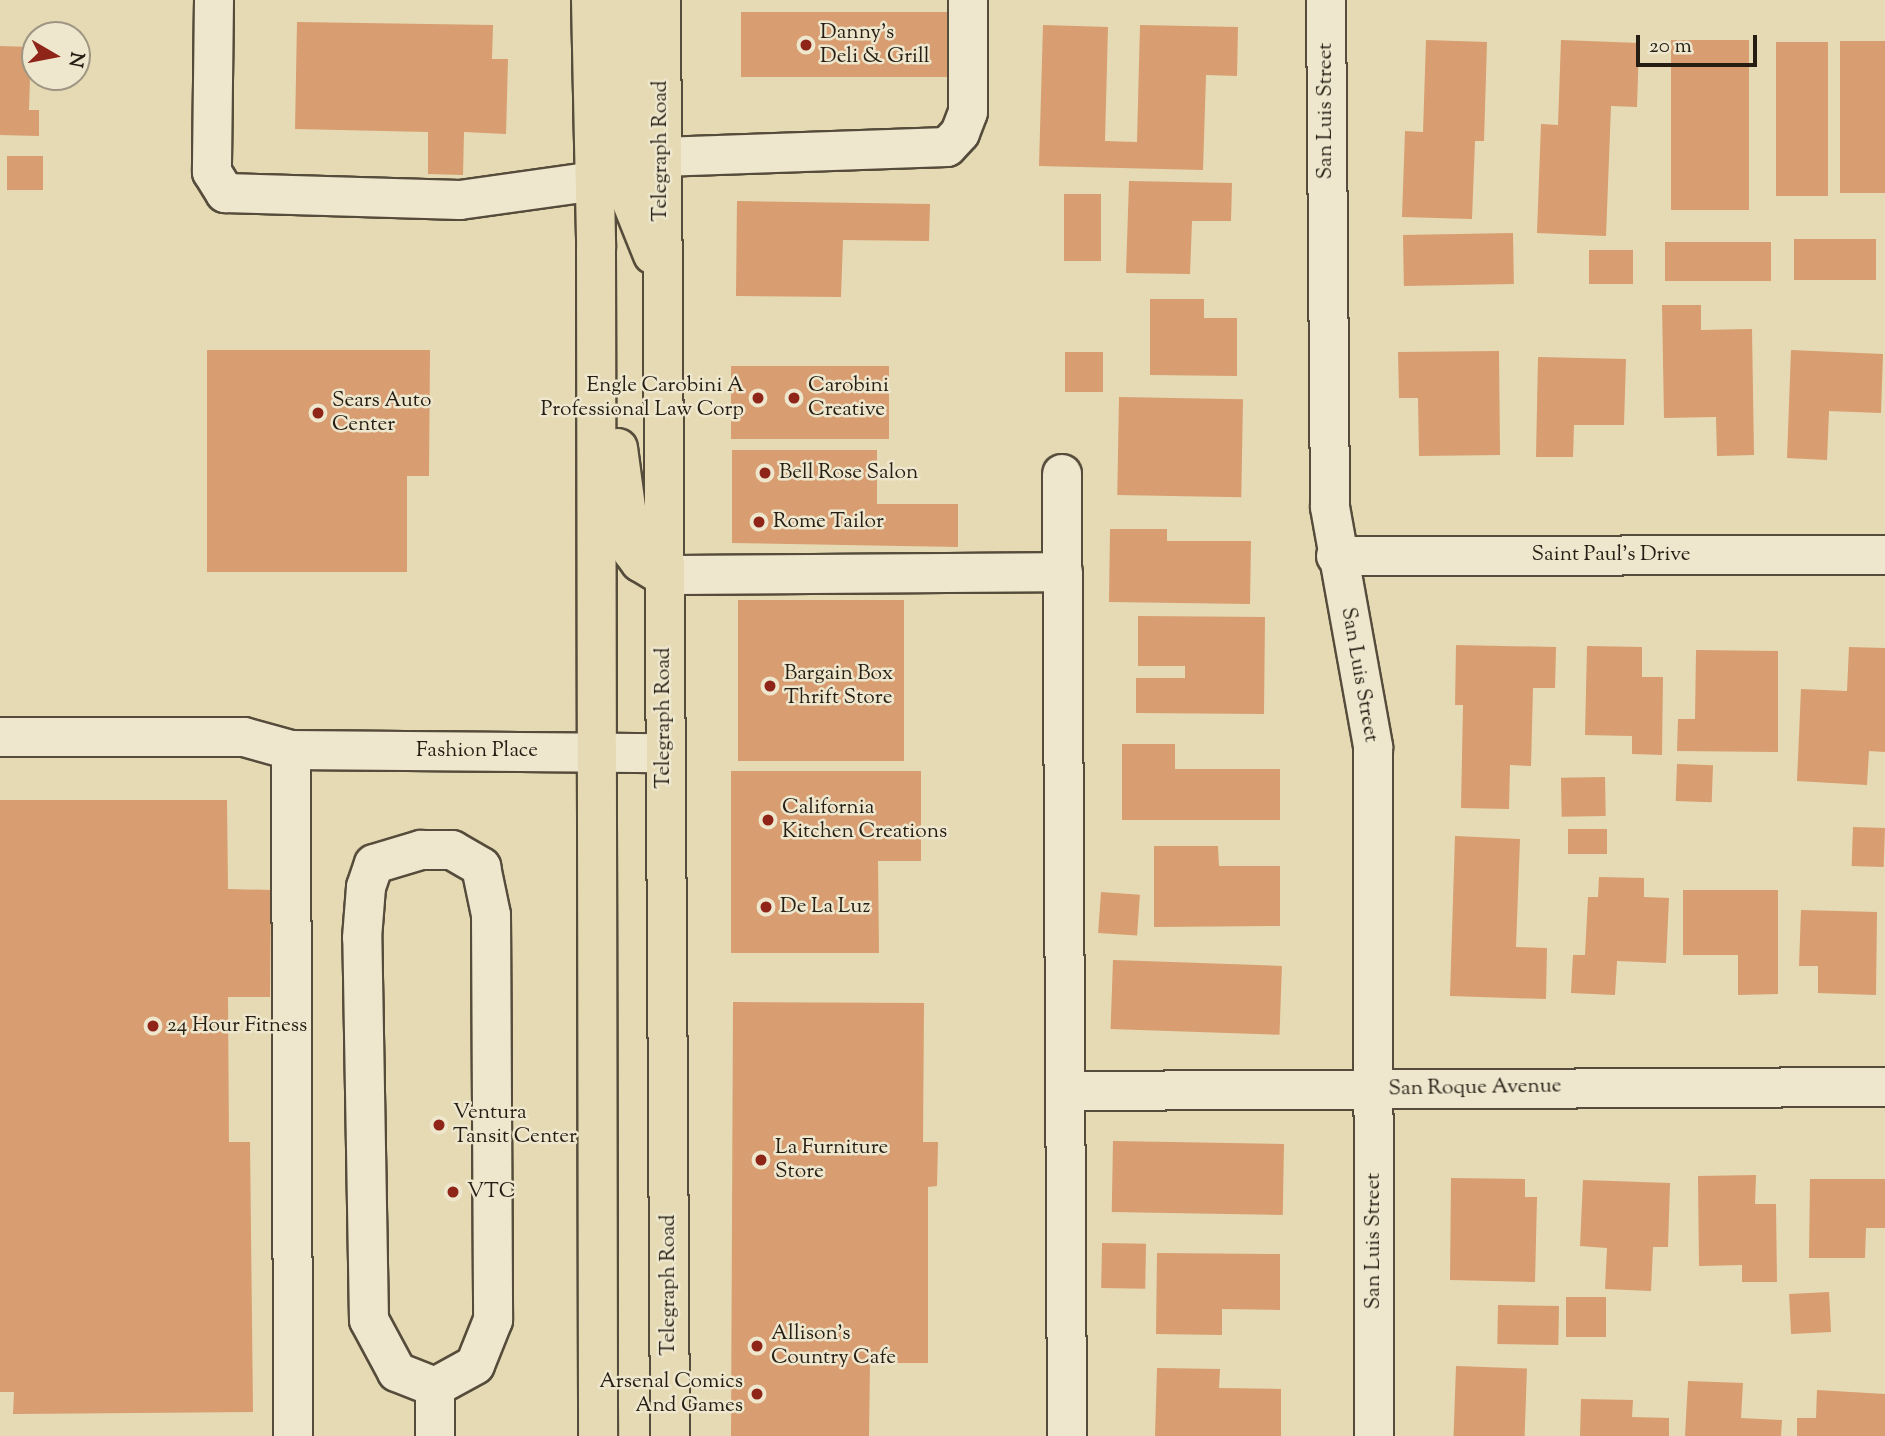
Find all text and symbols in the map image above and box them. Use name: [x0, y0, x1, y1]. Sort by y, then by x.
place label: Danny's Deli & Grill: [820, 20, 930, 70]
north arrow: [21, 21, 91, 91]
scale bar: [1640, 21, 1761, 65]
text: 20 m: [1649, 32, 1692, 62]
marker: Danny's Deli & Grill: [798, 37, 814, 53]
street label: San Luis Street: [1313, 43, 1339, 179]
text: N: [61, 50, 90, 69]
street label: Telegraph Road: [648, 80, 674, 222]
place label: Engle Carobini A Professional Law Corp: [541, 373, 744, 423]
place label: Carobini Creative: [808, 373, 889, 423]
place label: Sears Auto Center: [332, 388, 431, 438]
marker: Engle Carobini A Professional Law Corp: [750, 390, 766, 406]
marker: Carobini Creative: [786, 390, 802, 406]
marker: Sears Auto Center: [310, 405, 326, 421]
place label: Bell Rose Salon: [779, 460, 918, 486]
marker: Bell Rose Salon: [757, 465, 773, 481]
place label: Rome Tailor: [773, 509, 884, 535]
marker: Rome Tailor: [751, 514, 767, 530]
street label: Saint Paul's Drive: [1532, 542, 1690, 568]
street label: San Luis Street: [1335, 605, 1383, 745]
street label: Telegraph Road: [651, 647, 677, 789]
place label: Bargain Box Thrift Store: [784, 661, 893, 711]
marker: Bargain Box Thrift Store: [762, 678, 778, 694]
street label: Fashion Place: [416, 738, 538, 764]
place label: California Kitchen Creations: [782, 795, 947, 845]
marker: California Kitchen Creations: [760, 812, 776, 828]
place label: De La Luz: [780, 894, 870, 920]
marker: De La Luz: [758, 899, 774, 915]
place label: 24 Hour Fitness: [167, 1013, 307, 1039]
marker: 24 Hour Fitness: [145, 1018, 161, 1034]
street label: San Roque Avenue: [1388, 1074, 1562, 1102]
place label: Ventura Tansit Center: [453, 1100, 577, 1150]
marker: Ventura Tansit Center: [431, 1117, 447, 1133]
place label: La Furniture Store: [775, 1135, 888, 1185]
marker: La Furniture Store: [753, 1152, 769, 1168]
street label: San Luis Street: [1361, 1173, 1387, 1309]
place label: VTC: [467, 1179, 516, 1205]
marker: VTC: [445, 1184, 461, 1200]
street label: Telegraph Road: [656, 1214, 682, 1356]
place label: Allison's Country Cafe: [771, 1321, 896, 1371]
marker: Allison's Country Cafe: [749, 1338, 765, 1354]
place label: Arsenal Comics And Games: [599, 1369, 743, 1419]
marker: Arsenal Comics And Games: [749, 1386, 765, 1402]

